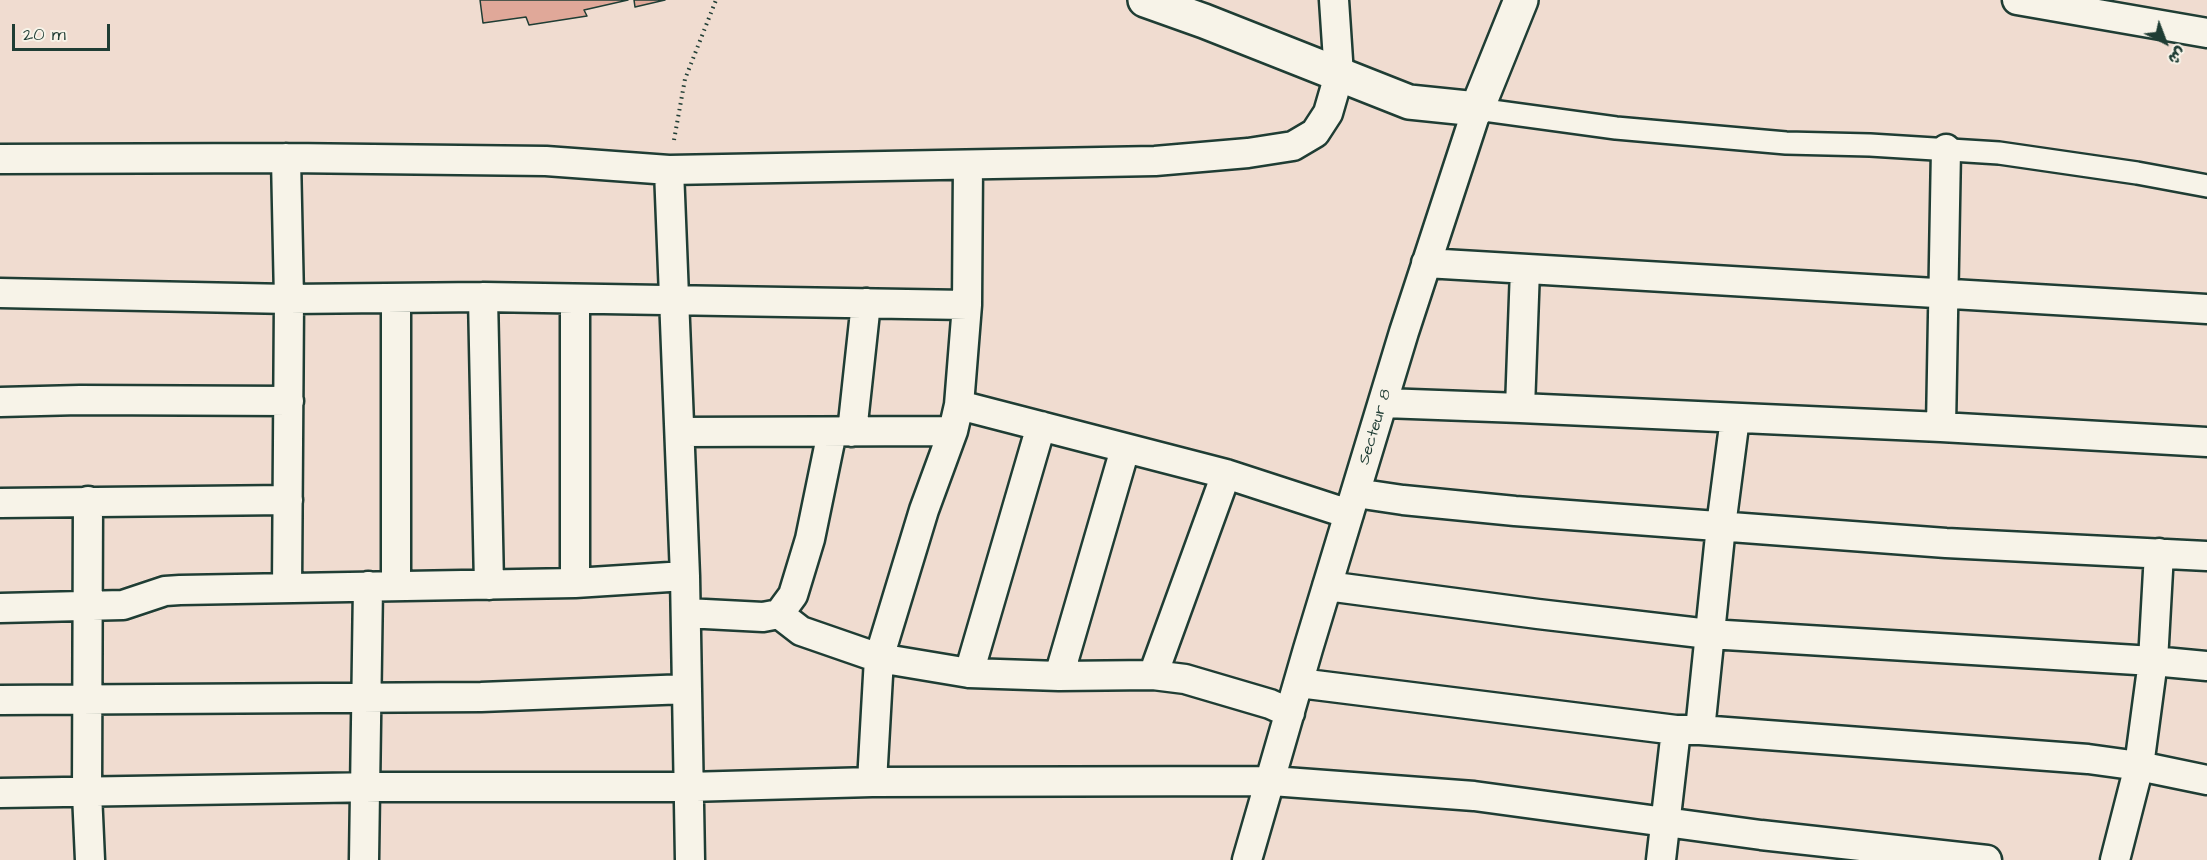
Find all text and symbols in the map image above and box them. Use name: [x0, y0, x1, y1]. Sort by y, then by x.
scale bar: [15, 12, 112, 50]
north arrow: [2135, 12, 2195, 72]
text: 20 m: [23, 22, 66, 47]
text: ش: [2163, 41, 2191, 69]
street label: Secteur 8: [1355, 387, 1397, 467]

